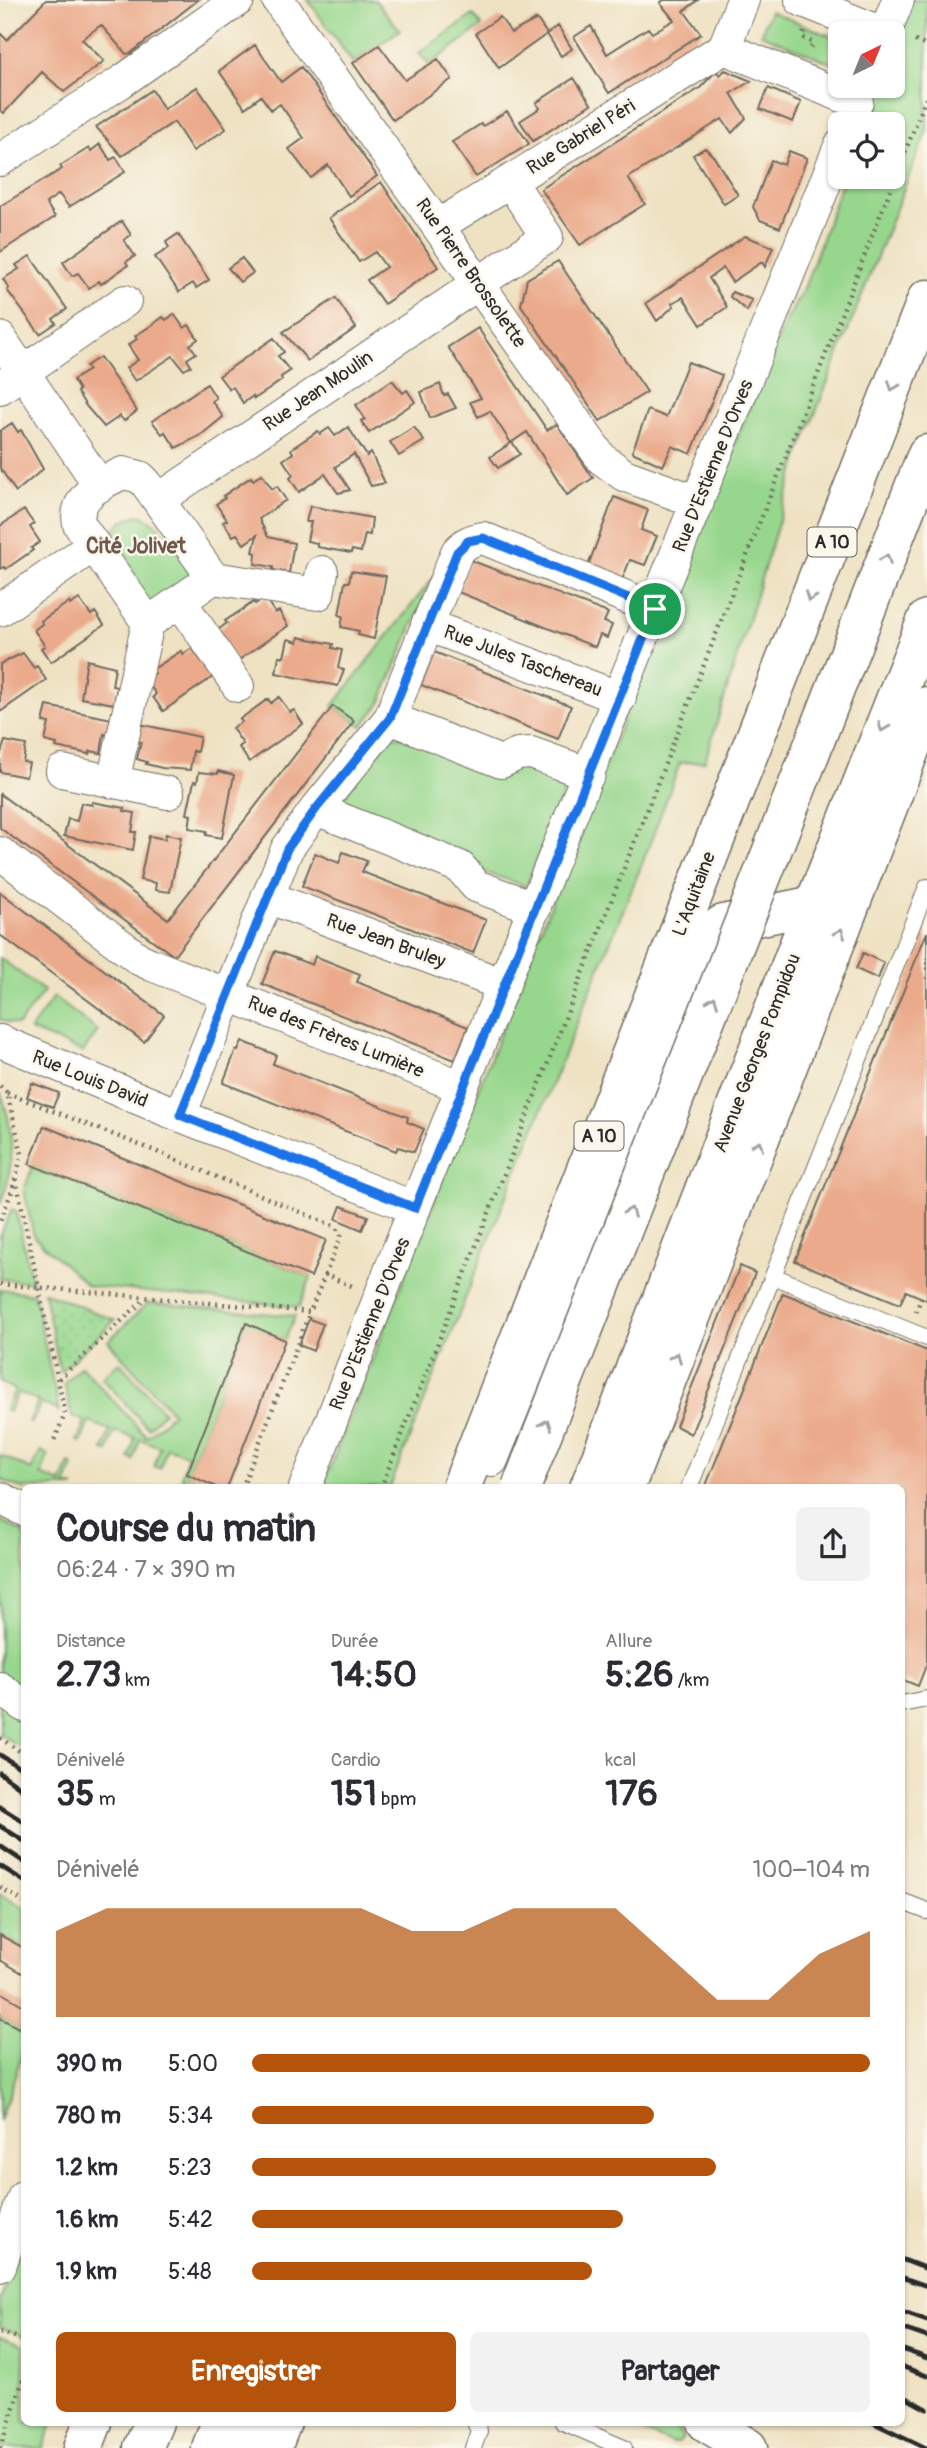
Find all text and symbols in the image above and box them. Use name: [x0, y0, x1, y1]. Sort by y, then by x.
north arrow: [828, 21, 905, 98]
map controls: [828, 21, 905, 189]
street label: Rue Gabriel Péri: [522, 94, 640, 180]
button: locate: [828, 112, 905, 189]
street label: Rue Pierre Brossolette: [410, 194, 532, 353]
street label: Rue Jean Moulin: [258, 345, 378, 437]
street label: Rue D'Estienne D'Orves: [667, 376, 759, 556]
one-way arrow: [888, 379, 902, 391]
road number: A 10: [808, 528, 856, 556]
district label: Cité Jolivet: [86, 533, 186, 560]
one-way arrow: [878, 553, 892, 565]
pin: [625, 579, 685, 639]
icon: arrive: [636, 590, 674, 628]
one-way arrow: [805, 591, 819, 603]
street label: Rue Jules Taschereau: [440, 620, 606, 702]
one-way arrow: [878, 721, 892, 733]
street label: L'Aquitaine: [667, 848, 721, 940]
street label: Rue Jean Bruley: [323, 908, 449, 974]
one-way arrow: [831, 927, 845, 939]
street label: Avenue Georges Pompidou: [708, 950, 806, 1156]
street label: Rue des Frères Lumière: [244, 991, 428, 1084]
one-way arrow: [704, 995, 718, 1007]
street label: Rue Louis David: [29, 1045, 151, 1113]
road number: A 10: [574, 1121, 624, 1150]
one-way arrow: [749, 1139, 763, 1151]
one-way arrow: [621, 1207, 635, 1219]
street label: Rue D'Estienne D'Orves: [324, 1234, 416, 1414]
one-way arrow: [668, 1352, 682, 1364]
one-way arrow: [538, 1419, 552, 1431]
text: Course du matin: [56, 1505, 316, 1553]
button: share: [796, 1507, 870, 1581]
text: 06:24 · 7 × 390 m: [56, 1555, 235, 1584]
text: Distance: [56, 1629, 125, 1653]
text: Durée: [331, 1629, 378, 1653]
text: Allure: [605, 1629, 652, 1653]
text: 2.73: [56, 1653, 121, 1697]
text: 14:50: [331, 1653, 417, 1697]
text: 5:26: [605, 1653, 674, 1697]
text: km: [121, 1668, 150, 1692]
text: /km: [674, 1668, 709, 1692]
text: Dénivelé: [56, 1748, 125, 1772]
text: Cardio: [331, 1748, 381, 1772]
text: kcal: [605, 1748, 636, 1772]
text: 35: [56, 1772, 95, 1816]
text: 151: [331, 1772, 377, 1816]
text: 176: [605, 1772, 658, 1816]
text: m: [95, 1787, 116, 1811]
text: bpm: [377, 1787, 416, 1811]
text: Dénivelé: [56, 1855, 140, 1884]
text: 100–104 m: [753, 1855, 870, 1884]
text: 390 m: [56, 2049, 122, 2078]
text: 5:00: [168, 2049, 218, 2078]
text: 780 m: [56, 2101, 121, 2130]
text: 5:34: [168, 2101, 213, 2130]
text: 1.2 km: [56, 2153, 118, 2182]
text: 5:23: [168, 2153, 212, 2182]
text: 1.6 km: [56, 2205, 118, 2234]
text: 5:42: [168, 2205, 213, 2234]
text: 1.9 km: [56, 2257, 117, 2286]
text: 5:48: [168, 2257, 212, 2286]
button: Enregistrer: [56, 2332, 456, 2412]
button: Partager: [470, 2332, 870, 2412]

